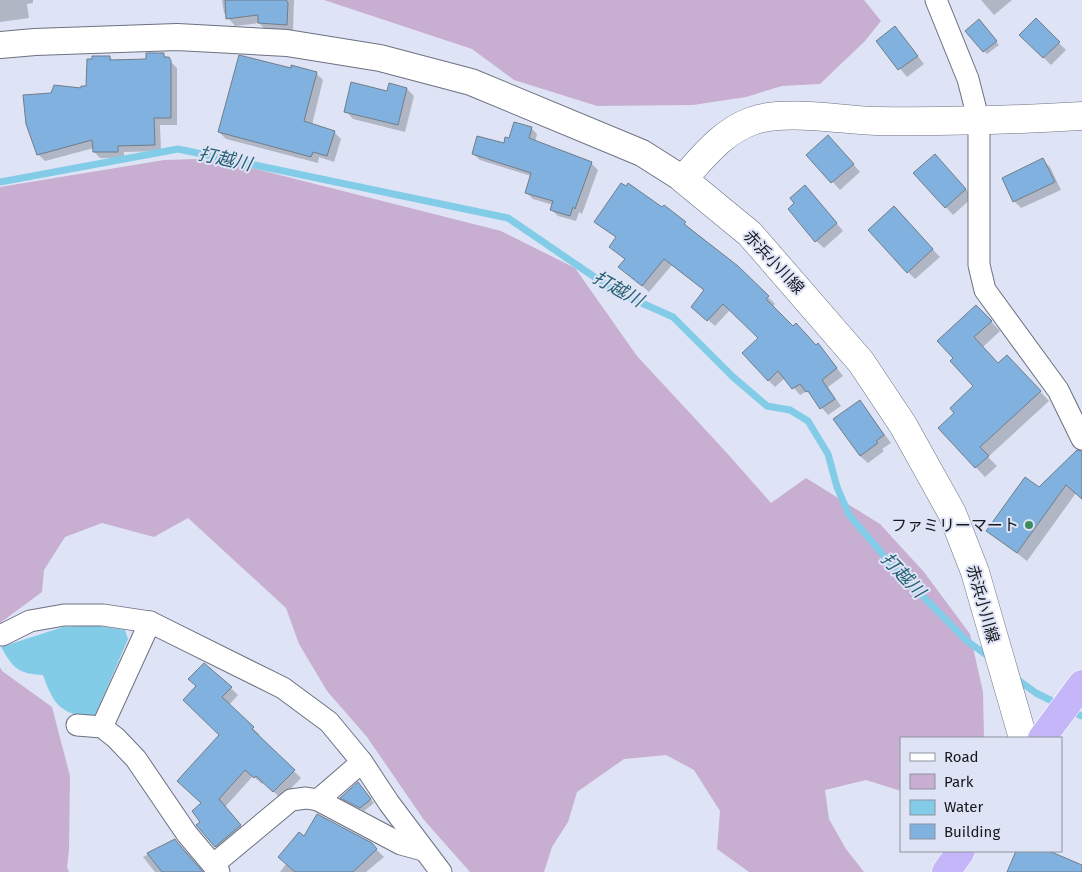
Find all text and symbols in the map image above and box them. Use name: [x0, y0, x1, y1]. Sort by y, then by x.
water label: 打越川: [196, 143, 256, 176]
street label: 赤浜小川線: [740, 226, 808, 298]
water label: 打越川: [589, 266, 649, 313]
place label: ファミリーマート: [891, 516, 1019, 535]
marker: ファミリーマート: [1023, 519, 1035, 531]
water label: 打越川: [876, 548, 931, 604]
street label: 赤浜小川線: [963, 563, 1003, 645]
legend: [900, 737, 1062, 852]
text: Road: [944, 748, 979, 766]
text: Park: [944, 773, 974, 791]
text: Water: [944, 798, 983, 816]
text: Building: [944, 823, 1000, 841]

